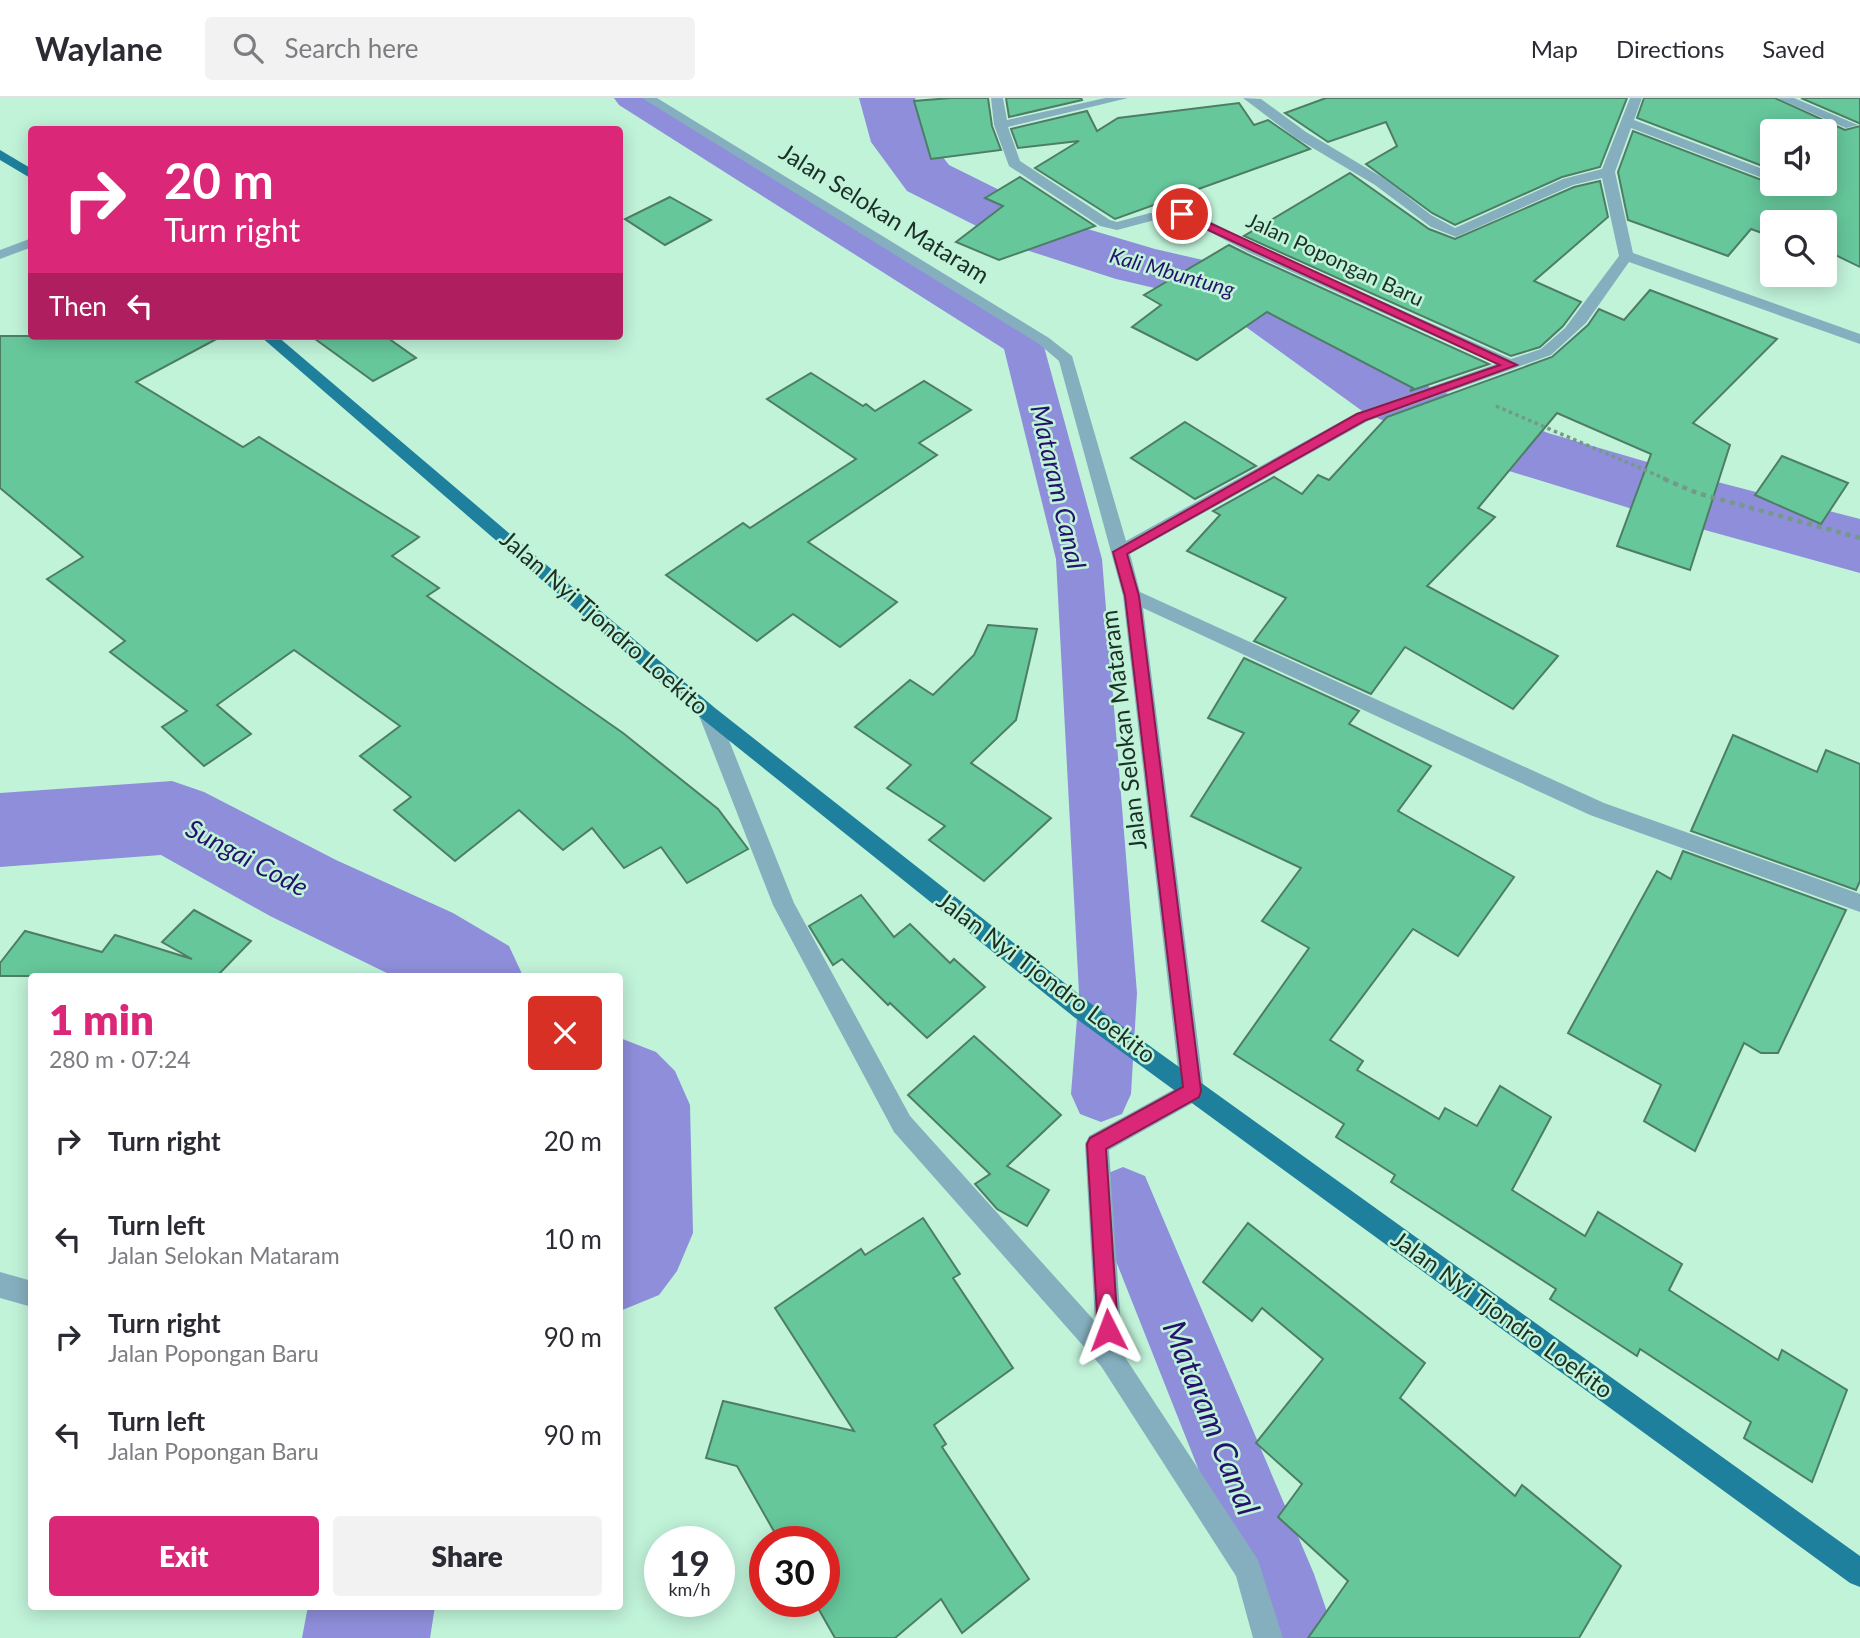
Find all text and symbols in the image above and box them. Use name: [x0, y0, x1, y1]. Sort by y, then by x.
search box: [205, 17, 695, 80]
text: Waylane: [35, 28, 163, 68]
icon: search: [229, 29, 267, 67]
text: Search here: [285, 32, 419, 64]
text: Map: [1531, 34, 1578, 63]
text: Directions: [1616, 34, 1724, 63]
text: Saved: [1762, 34, 1825, 63]
map controls: [1760, 119, 1837, 287]
button: sound: [1760, 119, 1837, 196]
street label: Jalan Selokan Mataram: [775, 136, 995, 289]
text: 20 m: [164, 151, 274, 209]
icon: right: [49, 154, 140, 245]
pin: [1152, 184, 1212, 244]
icon: arrive: [1163, 195, 1201, 233]
street label: Jalan Popongan Baru: [1243, 207, 1428, 311]
text: Turn right: [164, 210, 300, 249]
button: search: [1760, 210, 1837, 287]
water label: Kali Mbuntung: [1107, 242, 1239, 302]
icon: left: [121, 287, 159, 325]
text: Then: [49, 290, 107, 322]
water label: Mataram Canal: [1025, 401, 1093, 572]
street label: Jalan Nyi Tjondro Loekito: [495, 524, 715, 720]
street label: Jalan Selokan Mataram: [1093, 608, 1152, 852]
water label: Sungai Code: [181, 812, 314, 903]
street label: Jalan Nyi Tjondro Loekito: [932, 885, 1162, 1069]
text: 1 min: [49, 994, 154, 1044]
button: close: [528, 996, 602, 1070]
text: 280 m · 07:24: [49, 1045, 191, 1073]
icon: right: [49, 1122, 87, 1160]
text: Turn right: [108, 1125, 221, 1157]
text: 20 m: [544, 1125, 602, 1157]
text: Turn left: [108, 1209, 205, 1241]
icon: left: [49, 1220, 87, 1258]
text: 10 m: [544, 1223, 602, 1255]
street label: Jalan Nyi Tjondro Loekito: [1387, 1224, 1619, 1404]
text: Jalan Selokan Mataram: [108, 1241, 340, 1269]
position arrow: [1071, 1293, 1145, 1367]
text: Turn right: [108, 1307, 221, 1339]
water label: Mataram Canal: [1156, 1314, 1269, 1521]
icon: right: [49, 1318, 87, 1356]
text: 90 m: [544, 1321, 602, 1353]
text: Jalan Popongan Baru: [108, 1339, 319, 1367]
text: Turn left: [108, 1405, 205, 1437]
icon: left: [49, 1416, 87, 1454]
text: 90 m: [544, 1419, 602, 1451]
text: Jalan Popongan Baru: [108, 1437, 319, 1465]
button: Exit: [49, 1516, 319, 1596]
button: Share: [333, 1516, 602, 1596]
speed limit sign: 30: [749, 1526, 840, 1617]
text: 19: [669, 1541, 710, 1583]
text: km/h: [668, 1578, 711, 1600]

